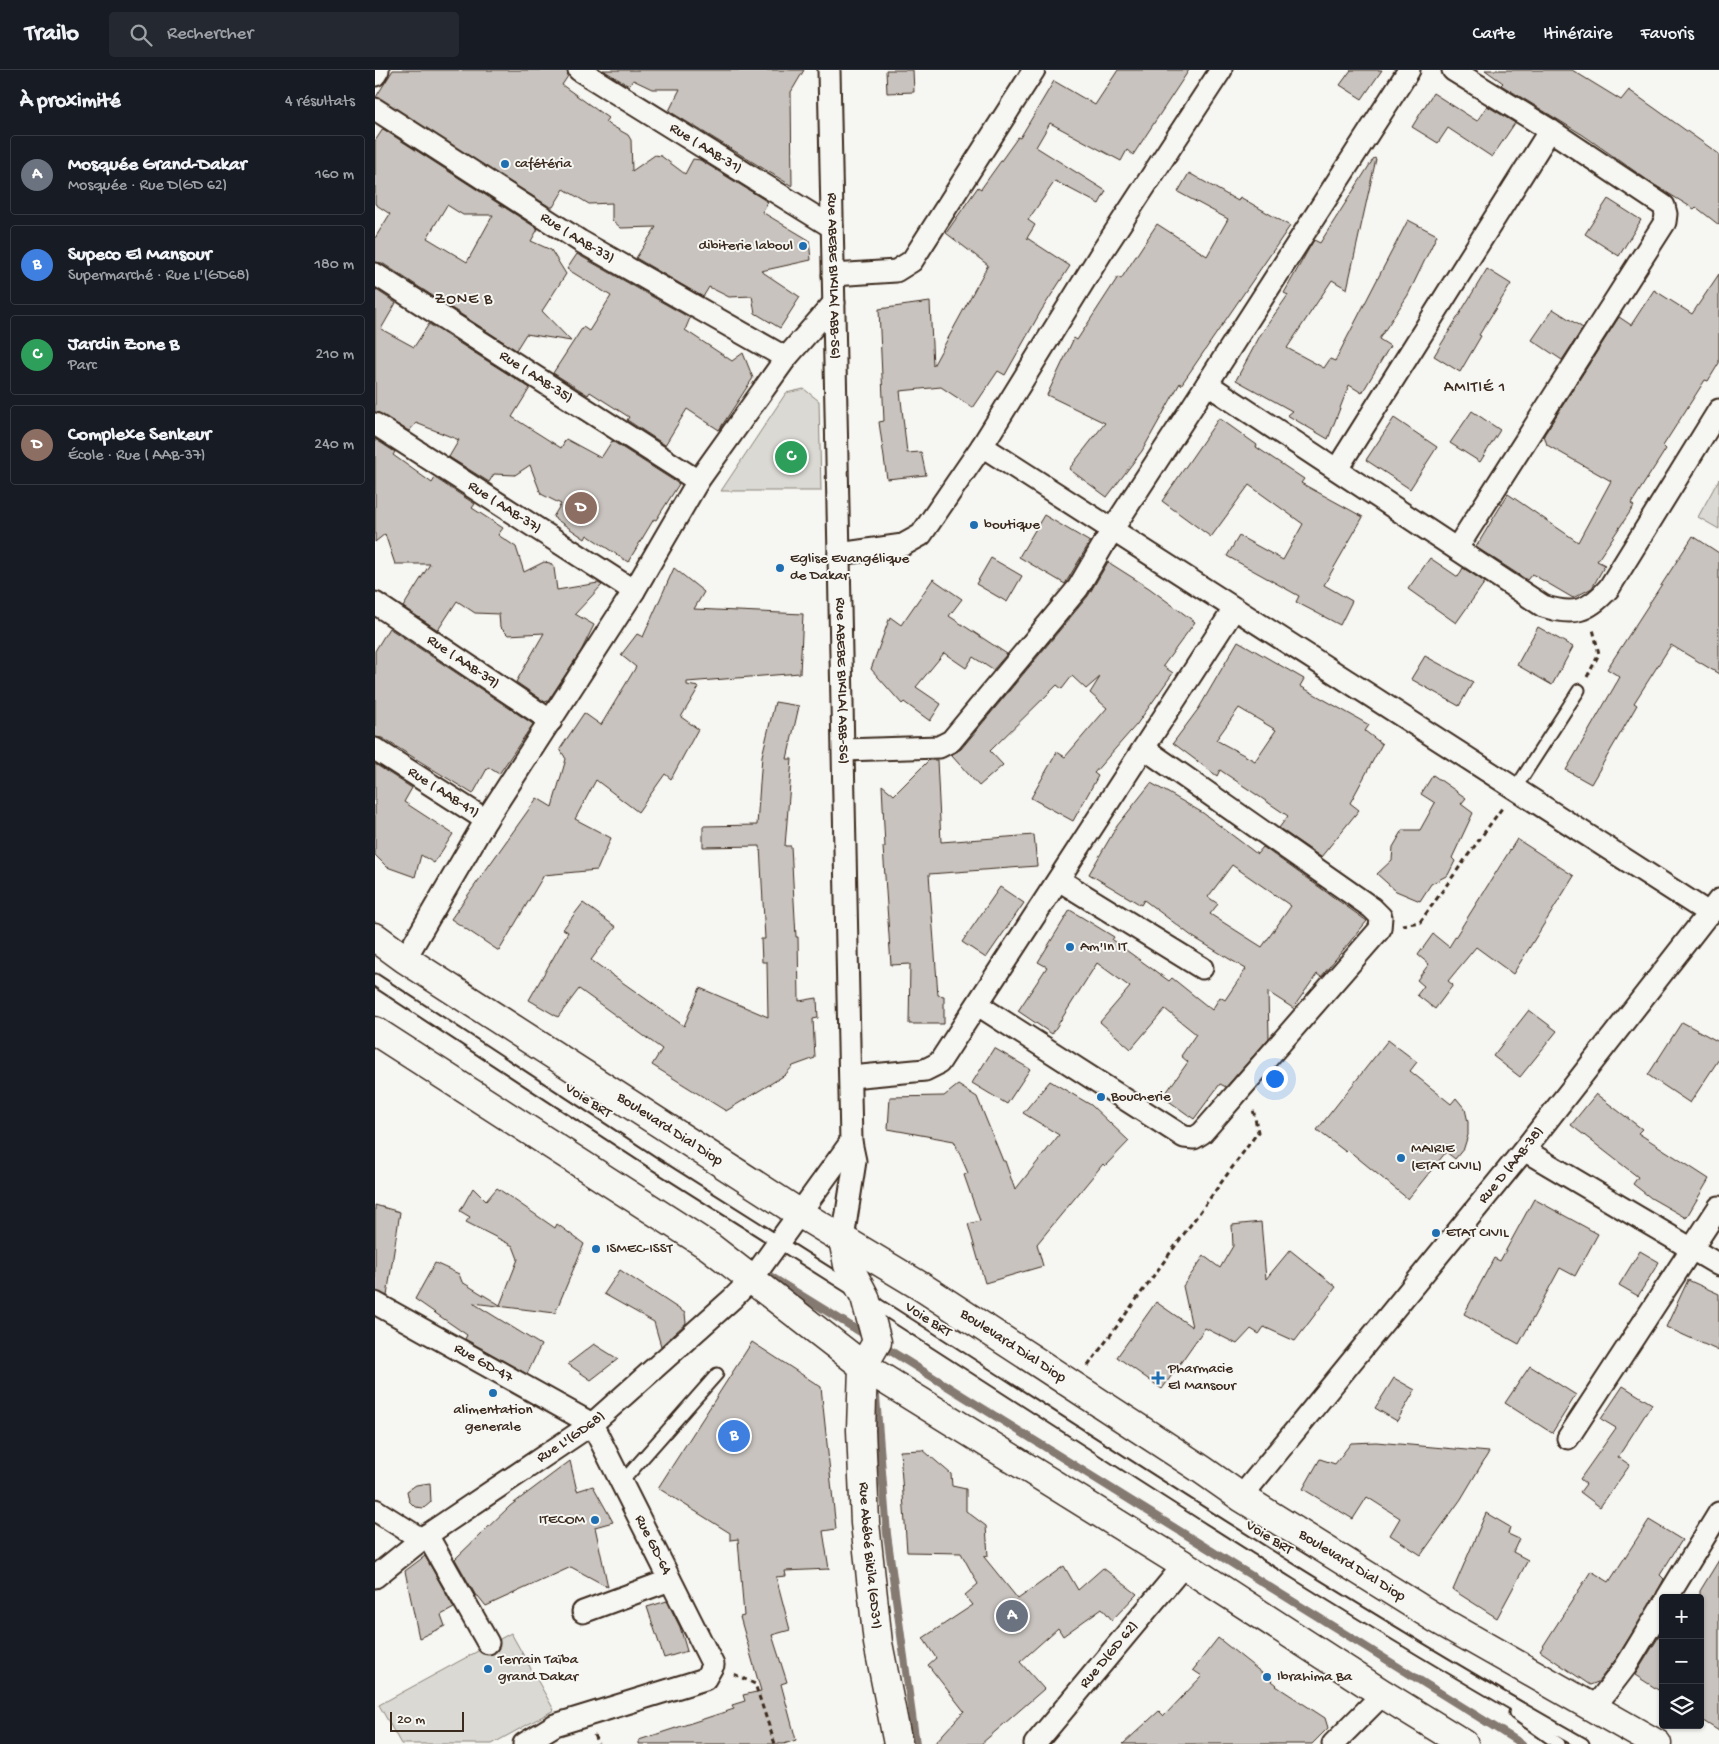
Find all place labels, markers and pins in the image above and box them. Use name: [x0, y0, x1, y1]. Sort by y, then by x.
place label: cafétéria: [515, 155, 572, 173]
marker: cafétéria: [499, 158, 511, 170]
place label: dibiterie laboul: [698, 237, 793, 255]
marker: dibiterie laboul: [797, 240, 809, 252]
pin: C: [775, 438, 807, 476]
pin: D: [565, 489, 597, 527]
place label: boutique: [984, 516, 1040, 534]
marker: boutique: [968, 519, 980, 531]
place label: Eglise Evangélique de Dakar: [790, 550, 910, 585]
marker: Eglise Evangélique de Dakar: [774, 562, 786, 574]
place label: Am'In IT: [1080, 938, 1128, 956]
marker: Am'In IT: [1064, 941, 1076, 953]
place label: Boucherie: [1110, 1088, 1171, 1106]
marker: Boucherie: [1095, 1091, 1107, 1103]
place label: MAIRIE (ETAT CIVIL): [1411, 1140, 1482, 1175]
marker: MAIRIE (ETAT CIVIL): [1395, 1152, 1407, 1164]
place label: ETAT CIVIL: [1446, 1224, 1509, 1242]
marker: ETAT CIVIL: [1430, 1227, 1442, 1239]
place label: ISMEC-ISST: [606, 1240, 674, 1258]
marker: ISMEC-ISST: [590, 1243, 602, 1255]
place label: Pharmacie El Mansour: [1167, 1360, 1237, 1395]
marker: Pharmacie El Mansour: [1152, 1372, 1164, 1384]
marker: alimentation generale: [487, 1387, 499, 1399]
place label: alimentation generale: [453, 1401, 533, 1436]
pin: B: [718, 1417, 750, 1455]
place label: ITECOM: [539, 1511, 586, 1529]
marker: ITECOM: [589, 1514, 601, 1526]
pin: A: [996, 1597, 1028, 1635]
place label: Terrain Taïba grand Dakar: [497, 1651, 580, 1686]
marker: Terrain Taïba grand Dakar: [482, 1663, 494, 1675]
place label: Ibrahima Ba: [1277, 1668, 1353, 1686]
marker: Ibrahima Ba: [1261, 1671, 1273, 1683]

